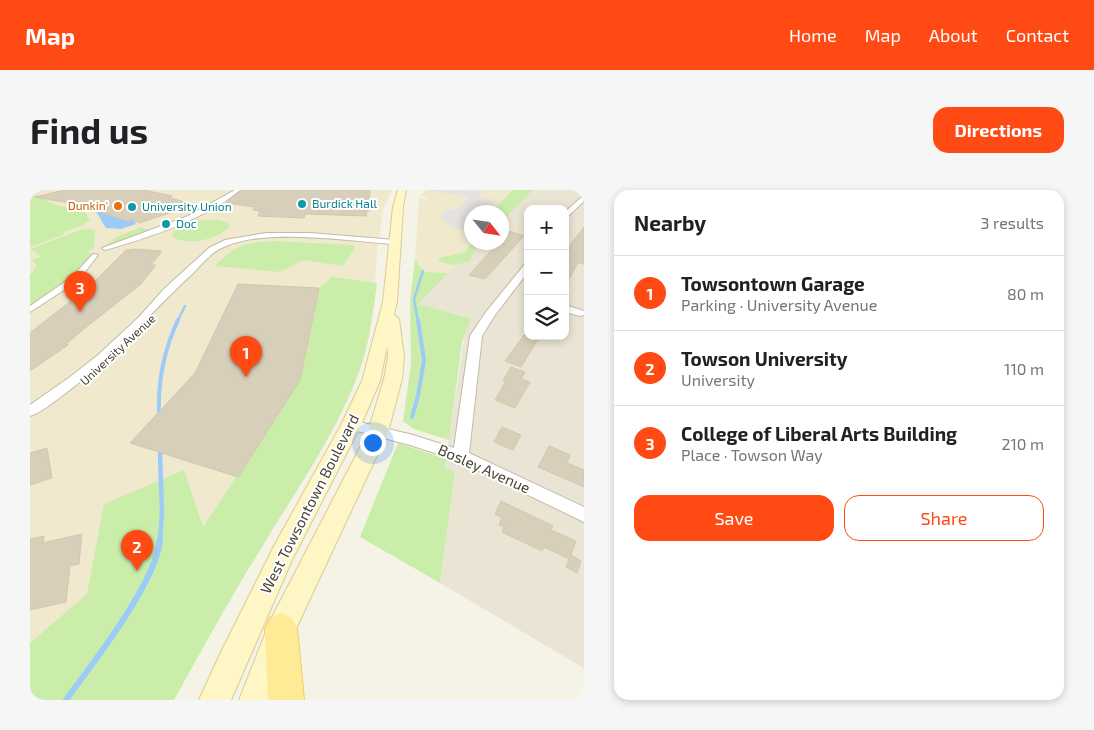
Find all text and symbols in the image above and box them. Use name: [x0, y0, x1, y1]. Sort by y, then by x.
text: Map: [25, 21, 75, 50]
text: Home: [789, 24, 837, 46]
text: Map: [865, 24, 901, 46]
text: About: [929, 24, 978, 46]
text: Contact: [1006, 24, 1069, 46]
button: Directions: [933, 107, 1064, 153]
text: Find us: [30, 109, 148, 151]
place label: Burdick Hall: [312, 196, 378, 210]
place label: Dunkin': [68, 198, 108, 212]
marker: Burdick Hall: [296, 198, 308, 210]
place label: University Union: [142, 199, 232, 213]
marker: Dunkin': [112, 200, 124, 212]
marker: University Union: [126, 201, 138, 213]
north arrow: [464, 205, 509, 250]
map controls: [524, 205, 569, 340]
button: +: [524, 205, 569, 250]
text: Nearby: [634, 210, 706, 235]
text: 3 results: [981, 213, 1044, 232]
place label: Doc: [176, 216, 197, 230]
marker: Doc: [160, 218, 172, 230]
button: −: [524, 250, 569, 295]
pin: 3: [64, 271, 96, 312]
text: Towsontown Garage: [681, 272, 865, 295]
text: 1: [647, 284, 653, 303]
text: 80 m: [1007, 284, 1044, 303]
button: layers: [524, 295, 569, 340]
text: Parking · University Avenue: [681, 295, 877, 314]
street label: University Avenue: [77, 311, 158, 388]
pin: 1: [230, 336, 262, 377]
text: Towson University: [681, 347, 848, 370]
text: 2: [645, 359, 655, 378]
text: 110 m: [1004, 359, 1044, 378]
text: University: [681, 370, 755, 389]
street label: West Towsontown Boulevard: [256, 411, 362, 596]
text: College of Liberal Arts Building: [681, 422, 957, 445]
your location: [360, 430, 386, 456]
text: 3: [645, 434, 655, 453]
text: 210 m: [1001, 434, 1044, 453]
street label: Bosley Avenue: [436, 440, 533, 496]
text: Place · Towson Way: [681, 445, 823, 464]
button: Save: [634, 495, 834, 541]
button: Share: [844, 495, 1044, 541]
pin: 2: [121, 530, 153, 571]

